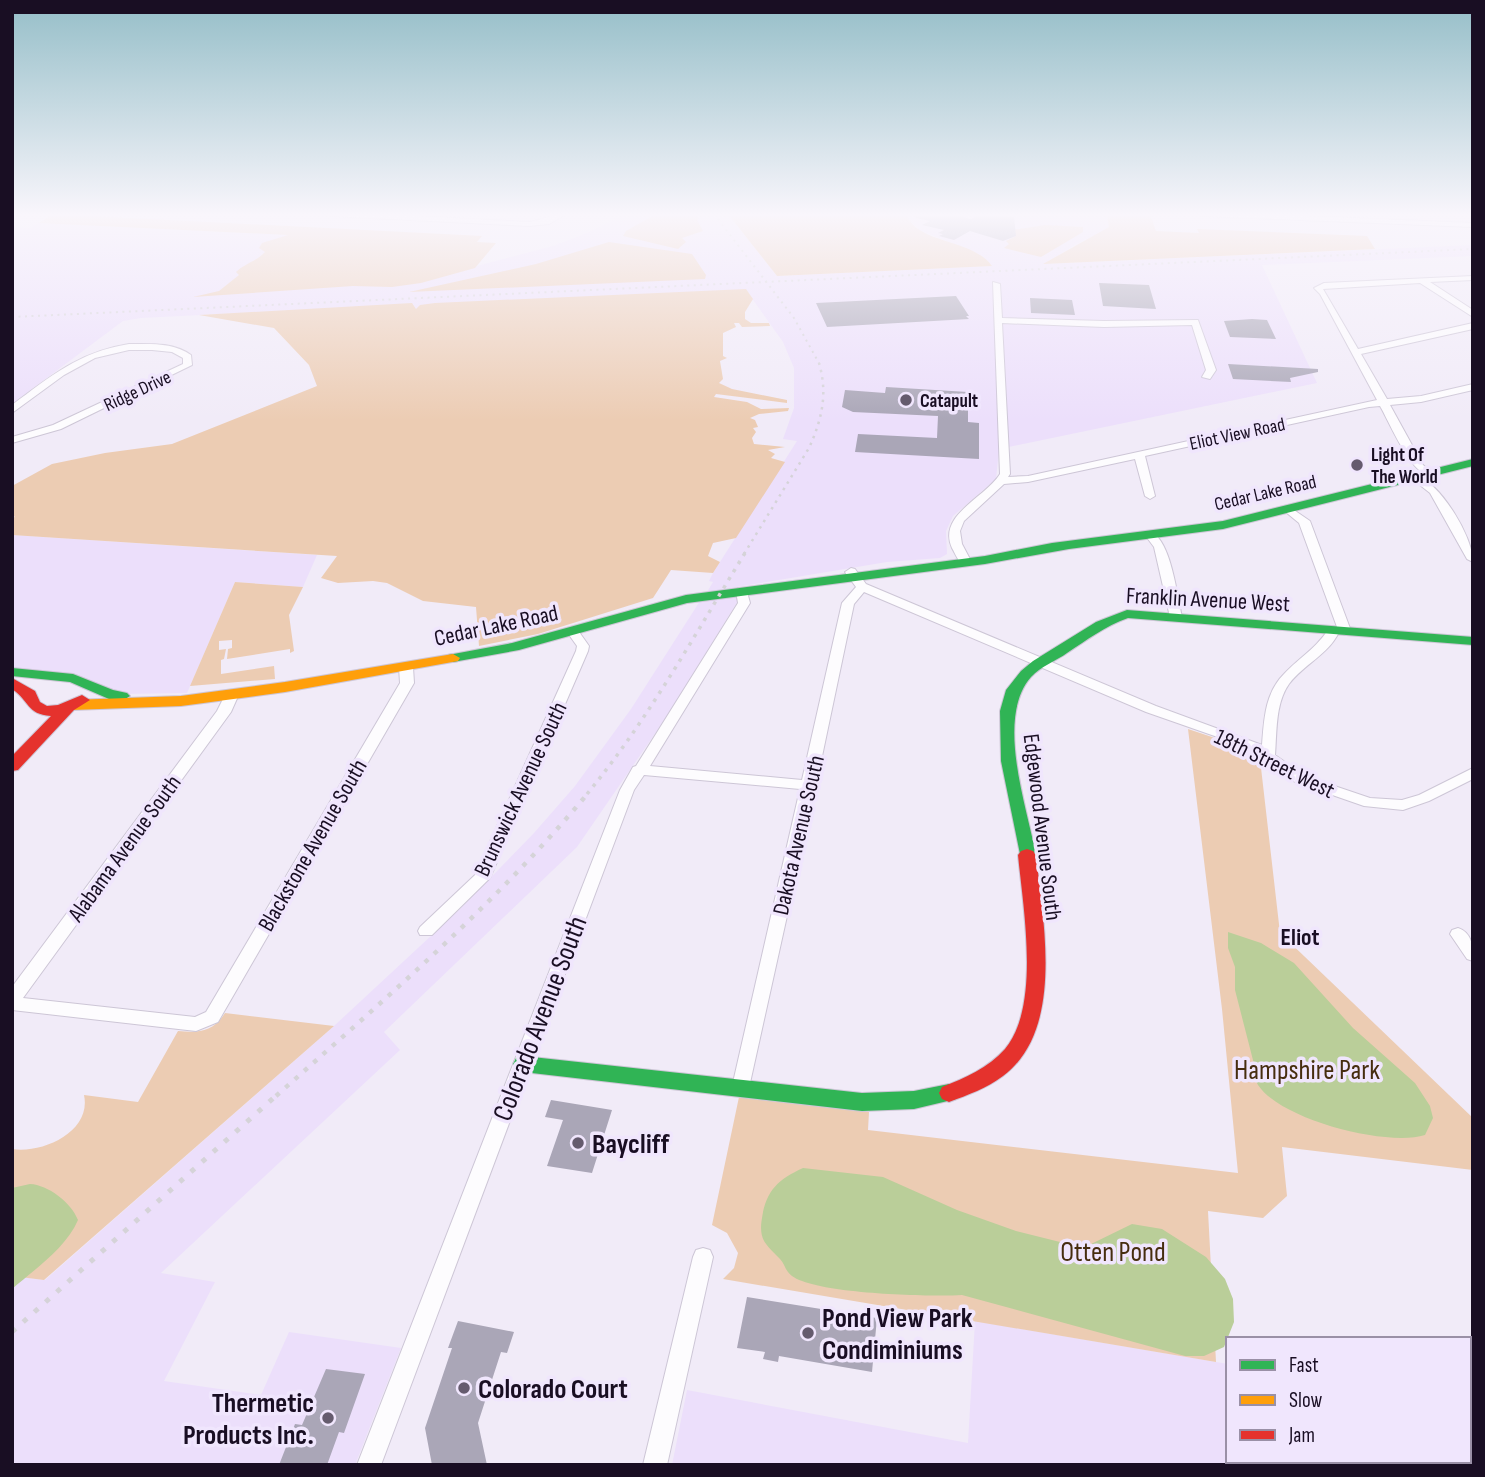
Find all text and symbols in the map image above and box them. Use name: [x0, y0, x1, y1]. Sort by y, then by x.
street label: Ridge Drive: [100, 366, 175, 417]
place label: Catapult: [920, 390, 978, 413]
marker: Catapult: [898, 392, 914, 408]
street label: Eliot View Road: [1187, 413, 1287, 456]
place label: Light Of The World: [1371, 444, 1438, 489]
marker: Light Of The World: [1349, 457, 1365, 473]
street label: Cedar Lake Road: [1212, 471, 1319, 516]
street label: Franklin Avenue West: [1125, 582, 1291, 618]
street label: Cedar Lake Road: [432, 599, 561, 653]
street label: Brunswick Avenue South: [468, 698, 574, 881]
street label: 18th Street West: [1210, 723, 1339, 805]
street label: Edgewood Avenue South: [1017, 732, 1067, 922]
street label: Dakota Avenue South: [767, 753, 831, 918]
street label: Blackstone Avenue South: [252, 754, 374, 937]
street label: Alabama Avenue South: [62, 770, 187, 928]
street label: Colorado Avenue South: [486, 911, 595, 1126]
district label: Eliot: [1281, 923, 1320, 952]
park label: Hampshire Park: [1234, 1054, 1380, 1087]
place label: Baycliff: [592, 1128, 670, 1161]
marker: Baycliff: [570, 1135, 586, 1151]
park label: Otten Pond: [1060, 1236, 1166, 1269]
place label: Pond View Park Condiminiums: [822, 1302, 973, 1367]
marker: Pond View Park Condiminiums: [800, 1325, 816, 1341]
legend: [1226, 1337, 1471, 1463]
text: Fast: [1289, 1353, 1319, 1378]
place label: Colorado Court: [478, 1373, 628, 1406]
marker: Colorado Court: [456, 1380, 472, 1396]
place label: Thermetic Products Inc.: [183, 1387, 314, 1452]
text: Slow: [1289, 1388, 1323, 1413]
marker: Thermetic Products Inc.: [320, 1410, 336, 1426]
text: Jam: [1288, 1423, 1315, 1448]

